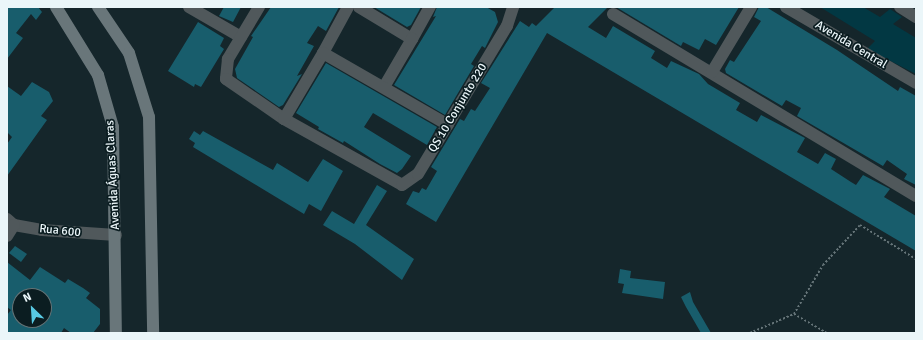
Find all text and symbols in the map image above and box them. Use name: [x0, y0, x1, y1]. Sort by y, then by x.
street label: Avenida Central: [813, 18, 889, 72]
street label: QS 10 Conjunto 220: [426, 61, 490, 155]
street label: Avenida Águas Claras: [103, 120, 123, 230]
street label: Rua 600: [39, 222, 81, 240]
north arrow: [12, 288, 52, 328]
text: N: [21, 290, 33, 305]

